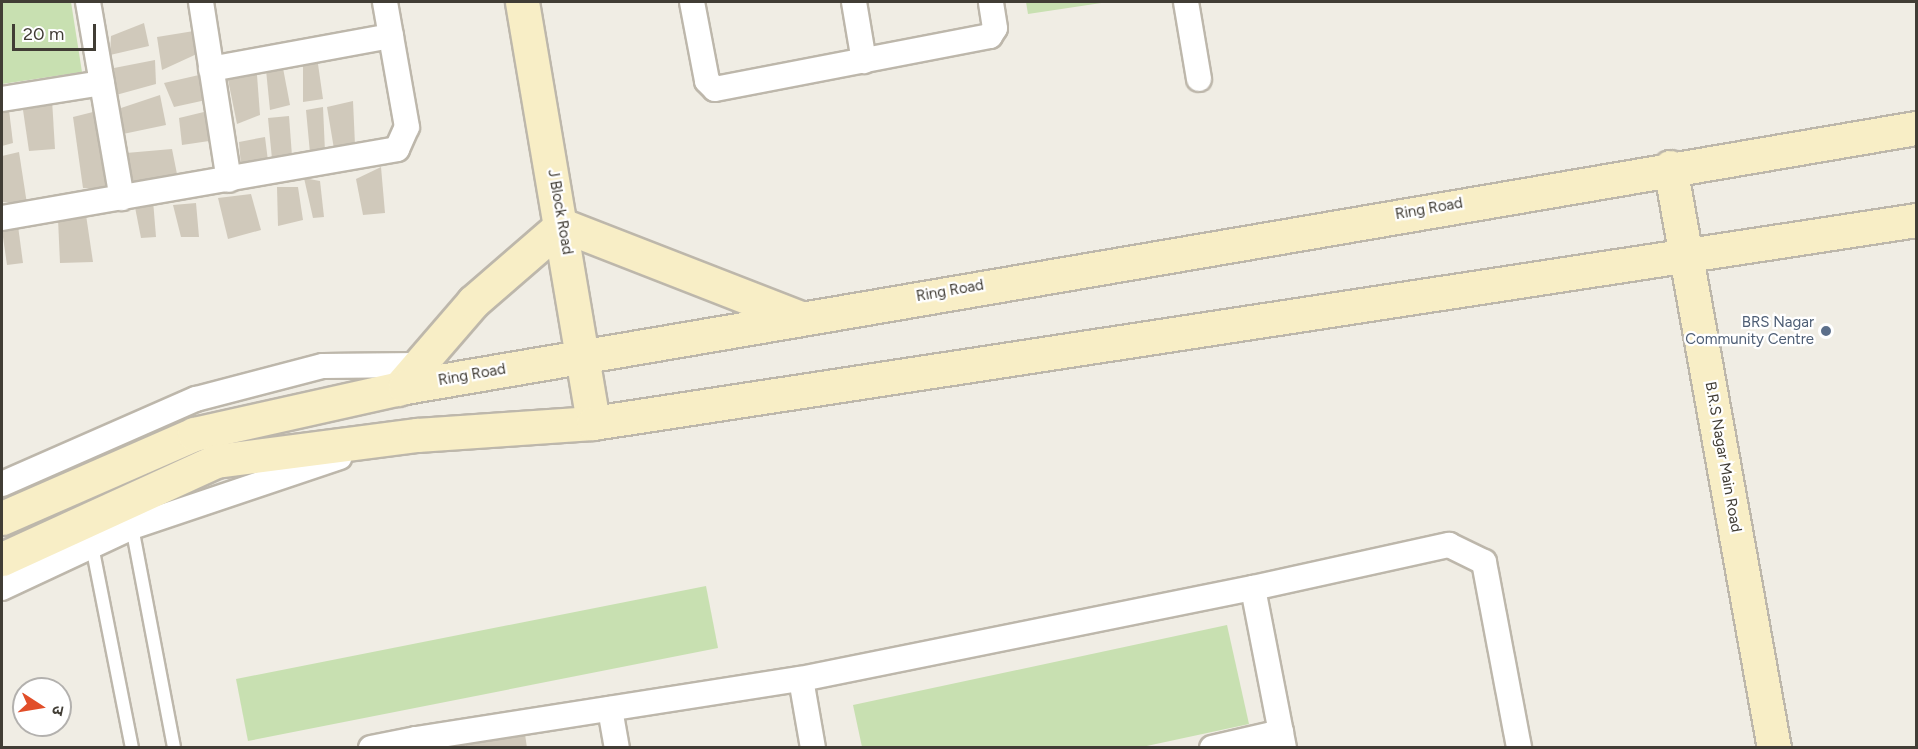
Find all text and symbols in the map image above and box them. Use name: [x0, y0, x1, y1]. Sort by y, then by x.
scale bar: [15, 12, 99, 50]
text: 20 m: [23, 23, 64, 45]
street label: J Block Road: [544, 168, 576, 256]
street label: Ring Road: [1394, 194, 1464, 224]
street label: Ring Road: [915, 276, 985, 306]
place label: BRS Nagar Community Centre: [1685, 313, 1814, 348]
marker: BRS Nagar Community Centre: [1819, 324, 1833, 338]
street label: Ring Road: [437, 360, 507, 390]
street label: B.R.S Nagar Main Road: [1701, 380, 1745, 534]
north arrow: [12, 677, 72, 737]
text: उ: [48, 704, 68, 717]

